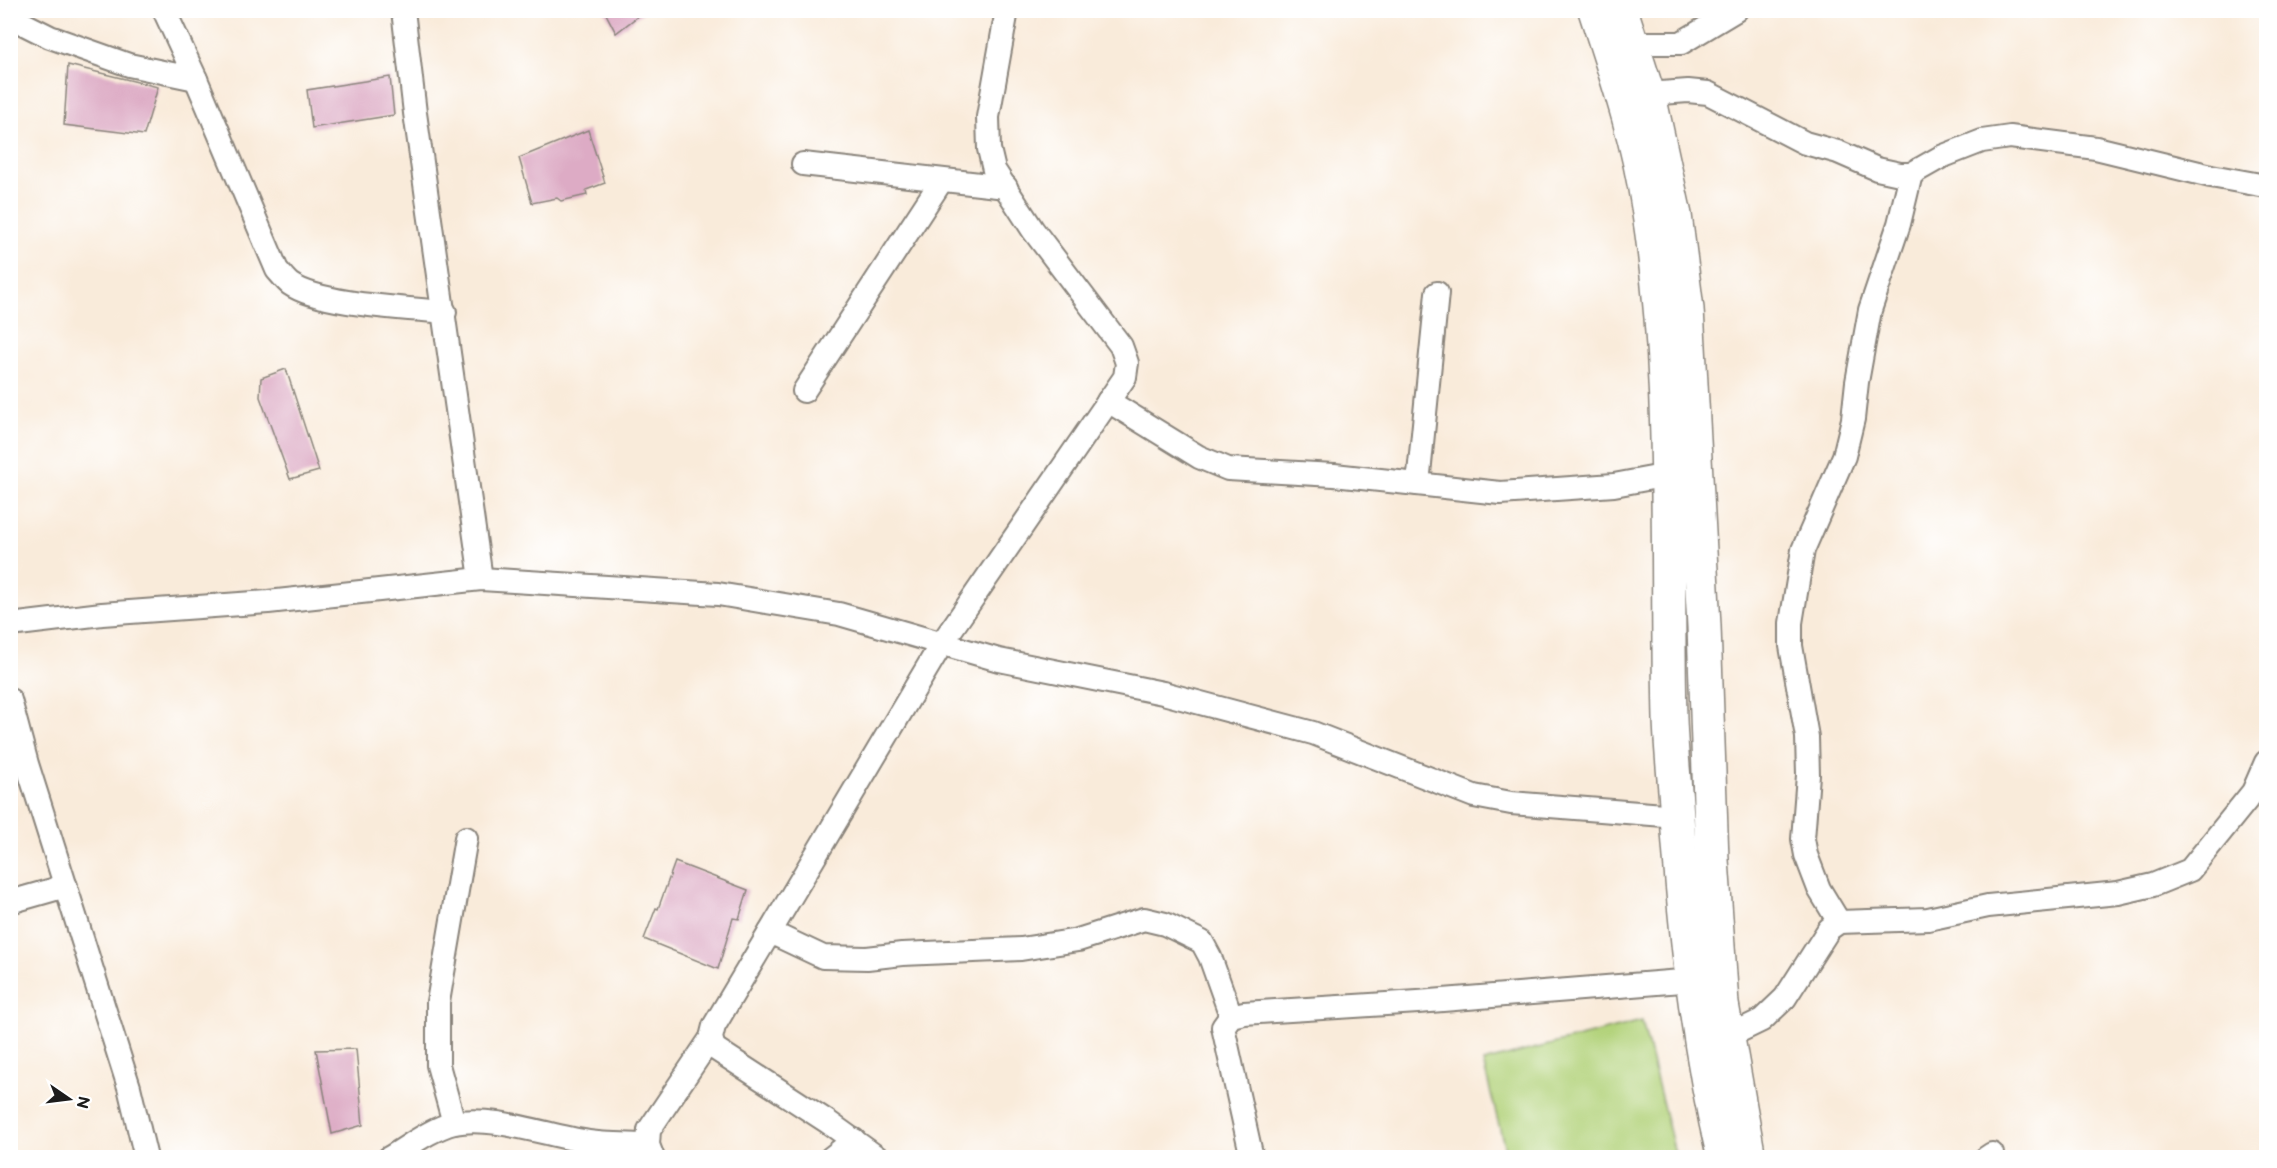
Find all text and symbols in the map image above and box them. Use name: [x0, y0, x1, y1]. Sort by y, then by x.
north arrow: [39, 1069, 99, 1129]
text: N: [71, 1094, 93, 1110]

